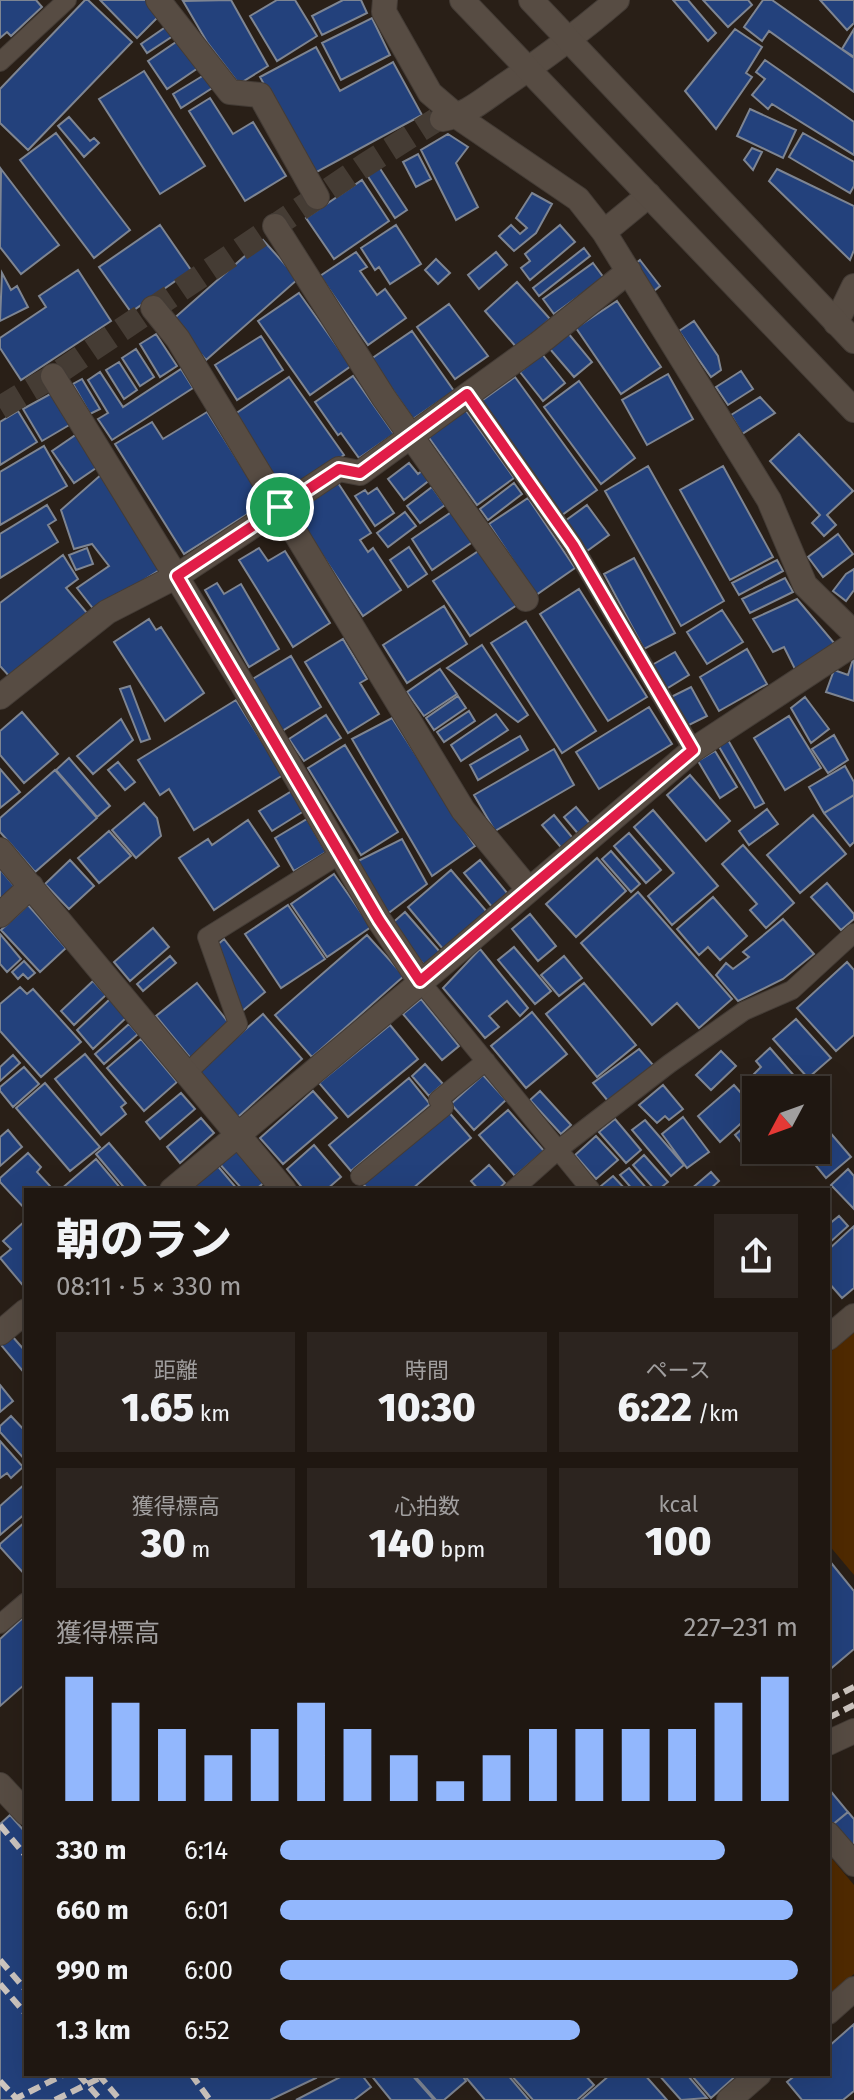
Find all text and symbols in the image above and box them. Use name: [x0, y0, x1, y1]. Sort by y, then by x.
pin: [246, 473, 314, 541]
icon: arrive: [258, 485, 302, 529]
north arrow: [742, 1076, 830, 1164]
map controls: [742, 1076, 830, 1164]
text: 朝のラン: [56, 1214, 232, 1267]
button: share: [714, 1214, 798, 1298]
text: 08:11 · 5 × 330 m: [56, 1271, 242, 1302]
text: 距離: [154, 1357, 198, 1384]
text: 時間: [405, 1357, 449, 1384]
text: ペース: [646, 1357, 711, 1384]
text: 1.65: [121, 1384, 194, 1432]
text: 10:30: [378, 1384, 476, 1432]
text: 6:22: [617, 1384, 692, 1432]
text: km: [194, 1400, 230, 1427]
text: /km: [692, 1400, 739, 1427]
text: kcal: [659, 1491, 698, 1518]
text: 獲得標高: [132, 1493, 220, 1520]
text: 心拍数: [394, 1493, 460, 1520]
text: 100: [645, 1518, 712, 1566]
text: 30: [141, 1520, 186, 1568]
text: 140: [369, 1520, 434, 1568]
text: m: [186, 1536, 210, 1563]
text: bpm: [434, 1536, 485, 1563]
text: 227–231 m: [684, 1612, 798, 1643]
text: 獲得標高: [56, 1618, 160, 1649]
text: 330 m: [56, 1835, 126, 1866]
text: 6:14: [184, 1835, 228, 1866]
text: 660 m: [56, 1895, 129, 1926]
text: 6:01: [184, 1895, 229, 1926]
text: 990 m: [56, 1955, 128, 1986]
text: 6:00: [184, 1955, 233, 1986]
text: 1.3 km: [56, 2015, 131, 2046]
text: 6:52: [184, 2015, 230, 2046]

